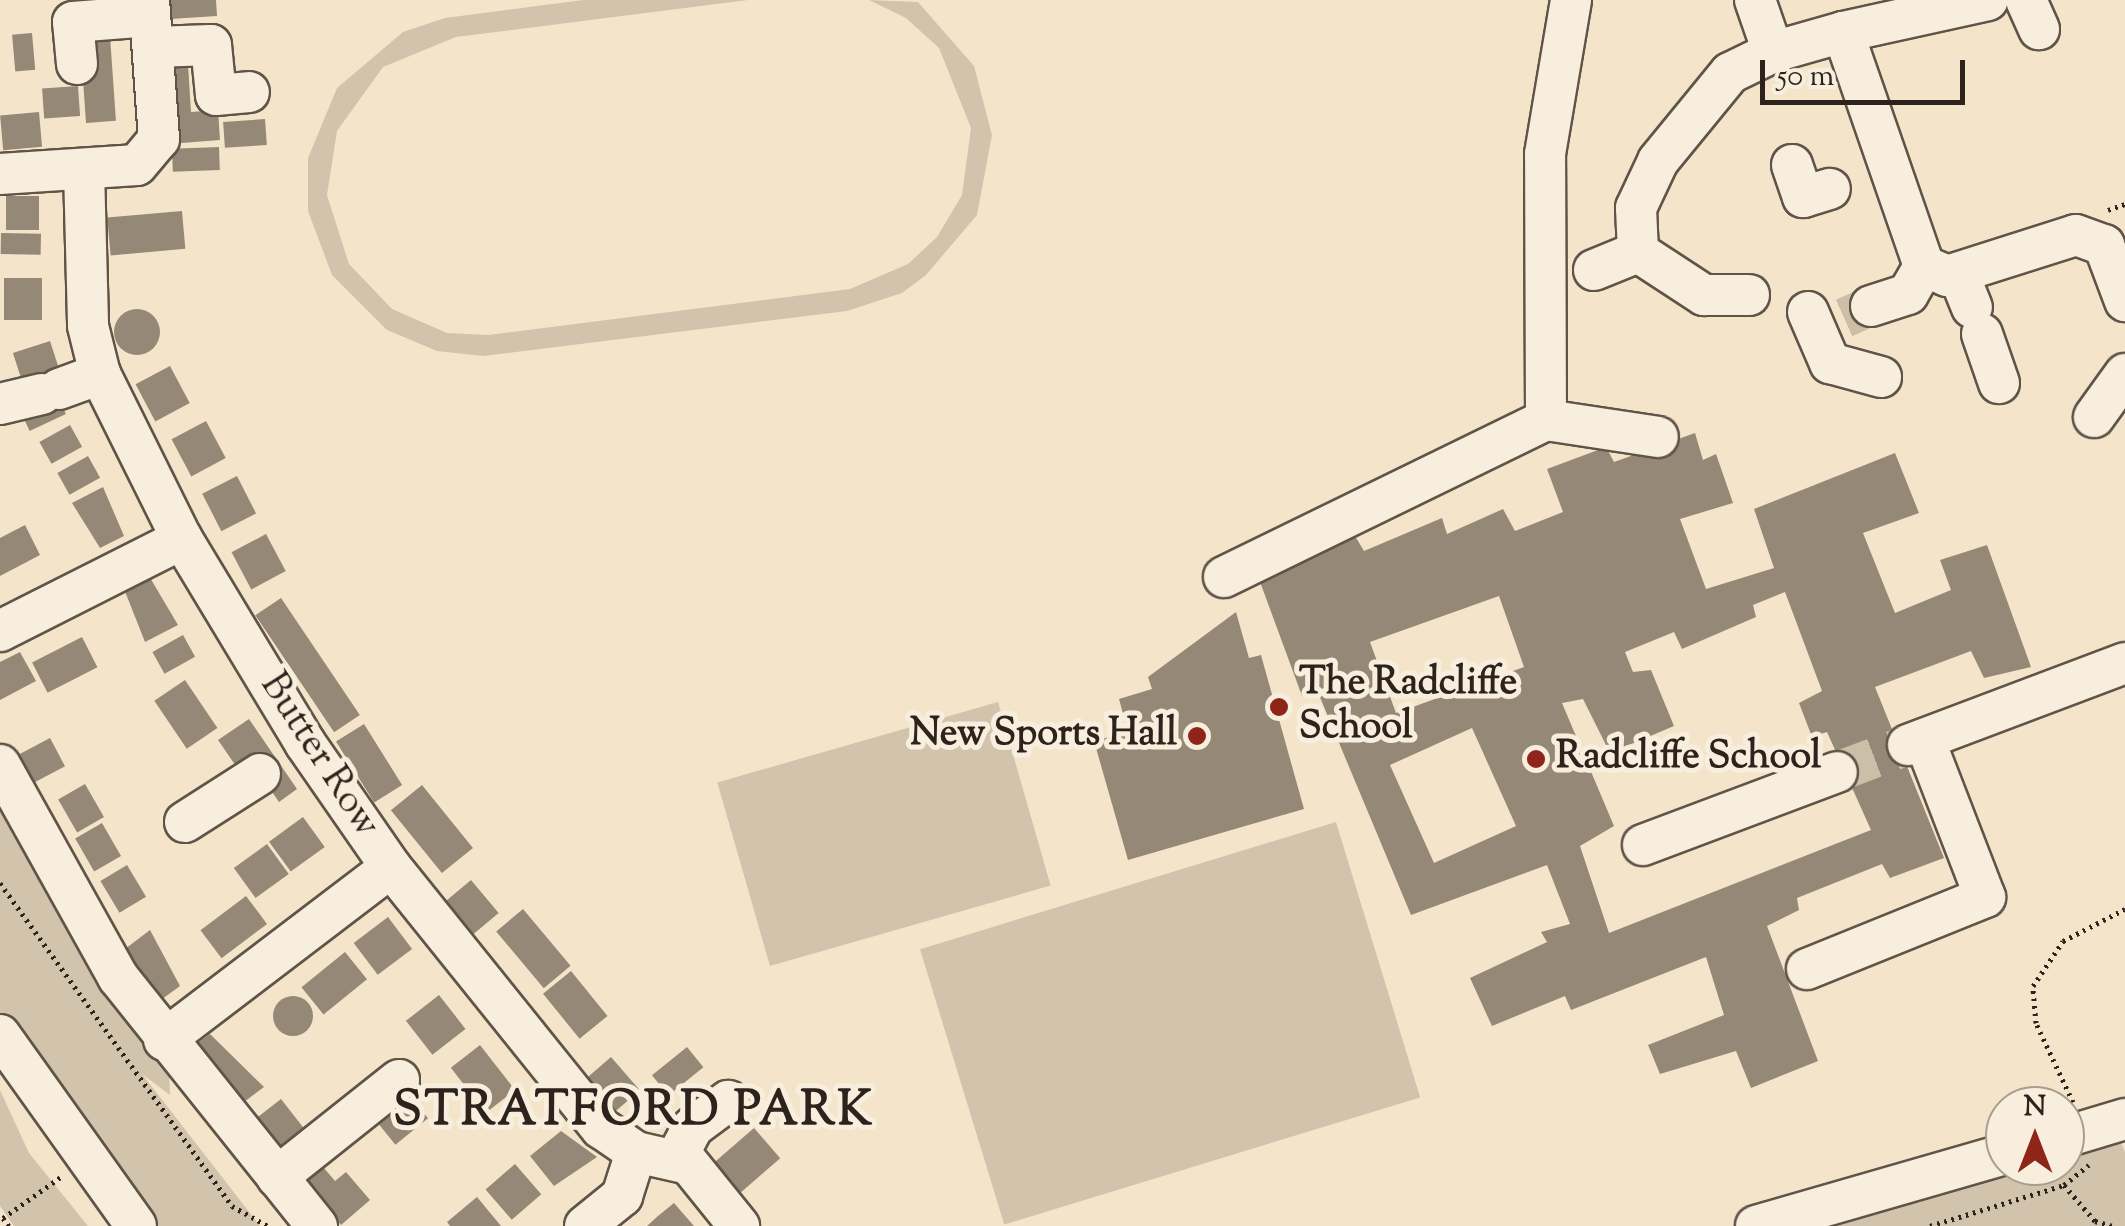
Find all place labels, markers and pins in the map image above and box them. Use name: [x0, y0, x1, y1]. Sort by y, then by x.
place label: The Radcliffe School: [1299, 662, 1517, 752]
marker: The Radcliffe School: [1268, 696, 1290, 718]
place label: New Sports Hall: [910, 713, 1177, 759]
marker: New Sports Hall: [1186, 725, 1208, 747]
place label: Radcliffe School: [1556, 736, 1821, 782]
marker: Radcliffe School: [1525, 748, 1547, 770]

